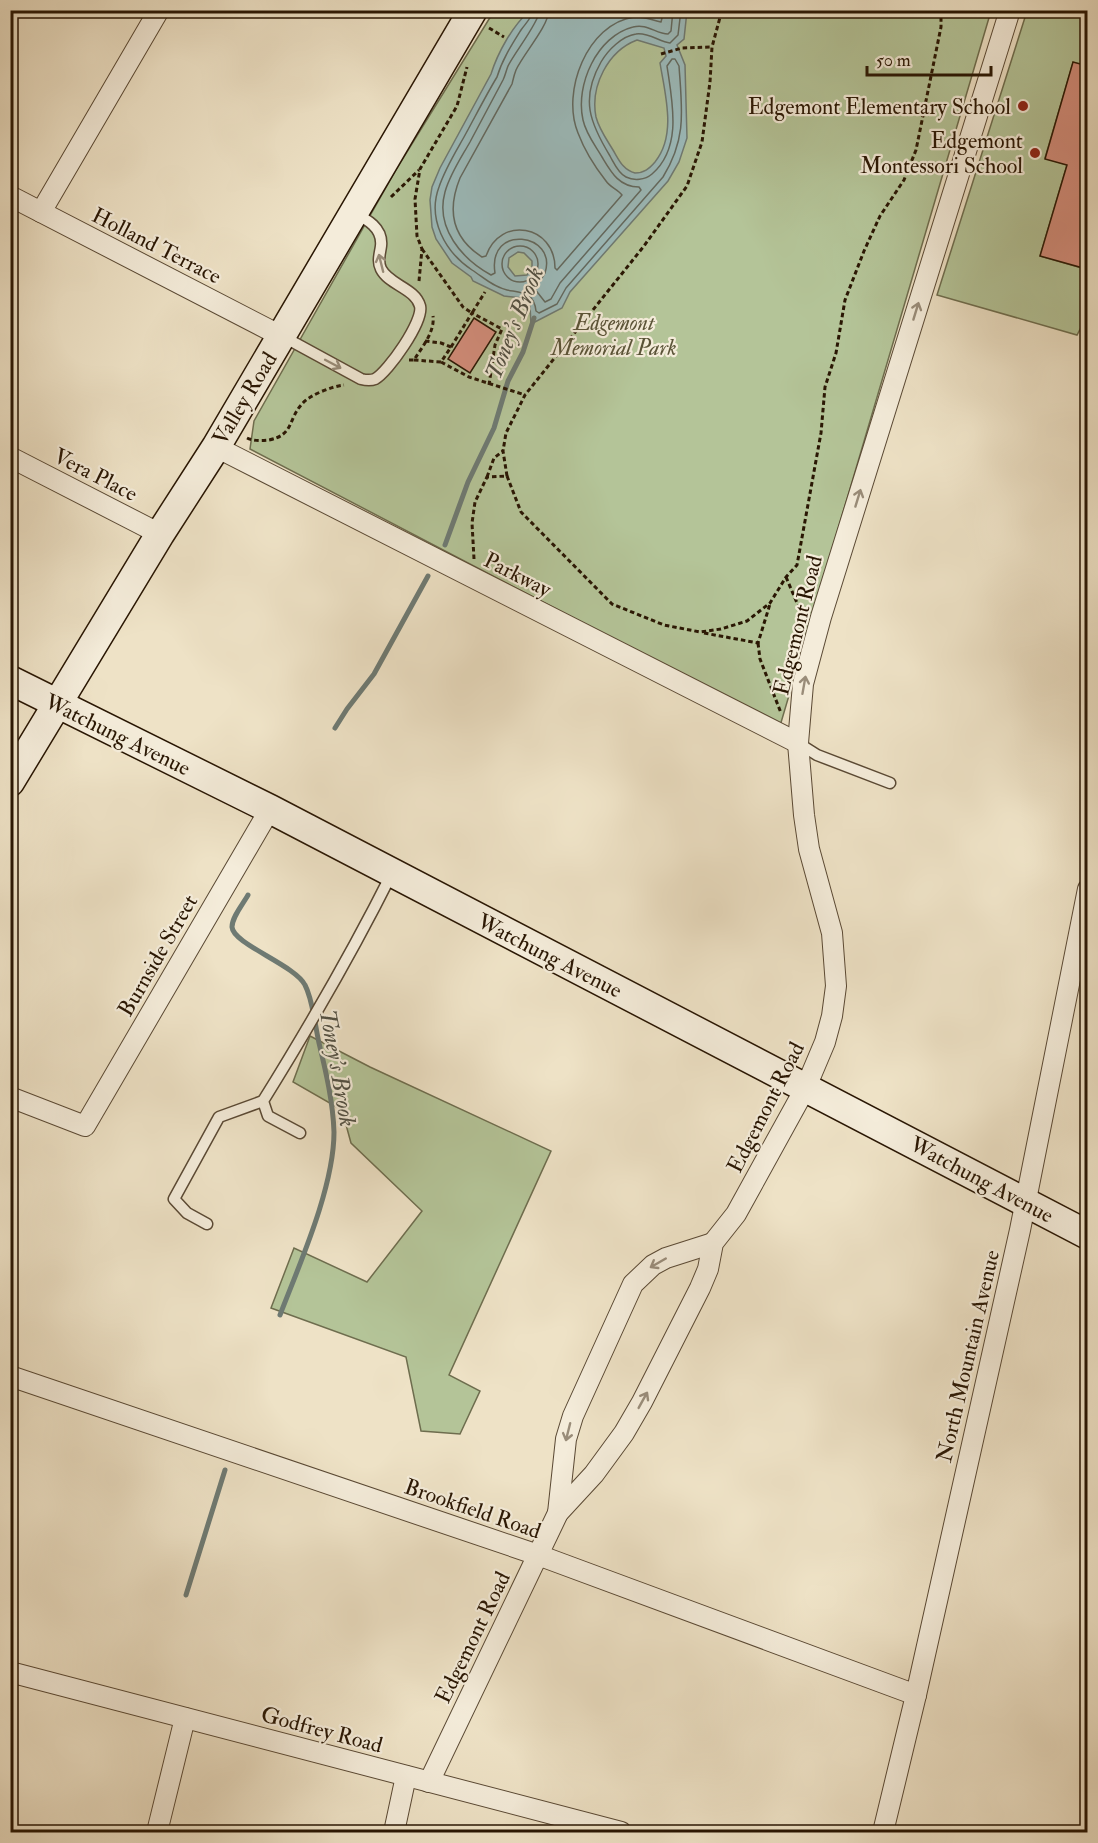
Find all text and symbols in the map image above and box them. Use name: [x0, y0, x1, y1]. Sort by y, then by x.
scale bar: [867, 39, 992, 77]
text: 50 m: [876, 49, 911, 72]
place label: Edgemont Elementary School: [748, 93, 1011, 121]
marker: Edgemont Elementary School: [1016, 99, 1030, 113]
place label: Edgemont Montessori School: [860, 127, 1023, 180]
marker: Edgemont Montessori School: [1028, 146, 1042, 160]
street label: Holland Terrace: [87, 201, 226, 290]
one-way arrow: [375, 254, 387, 273]
water label: Toney's Brook: [478, 262, 551, 384]
one-way arrow: [911, 302, 922, 321]
park label: Edgemont Memorial Park: [549, 309, 677, 362]
street label: Valley Road: [206, 347, 284, 450]
one-way arrow: [324, 358, 341, 370]
street label: Vera Place: [49, 442, 142, 508]
one-way arrow: [853, 489, 864, 508]
street label: Parkway: [479, 546, 556, 604]
street label: Edgemont Road: [767, 552, 829, 698]
one-way arrow: [799, 675, 810, 695]
street label: Watchung Avenue: [39, 687, 195, 782]
street label: Burnside Street: [112, 889, 204, 1022]
street label: Watchung Avenue: [472, 907, 627, 1004]
water label: Toney's Brook: [312, 1007, 363, 1129]
street label: Edgemont Road: [721, 1037, 811, 1178]
street label: Watchung Avenue: [904, 1130, 1058, 1229]
street label: North Mountain Avenue: [930, 1247, 1006, 1465]
one-way arrow: [650, 1257, 667, 1269]
one-way arrow: [638, 1391, 649, 1409]
one-way arrow: [562, 1422, 574, 1441]
street label: Brookfield Road: [401, 1473, 545, 1545]
street label: Edgemont Road: [429, 1567, 517, 1708]
street label: Godfrey Road: [258, 1700, 386, 1760]

